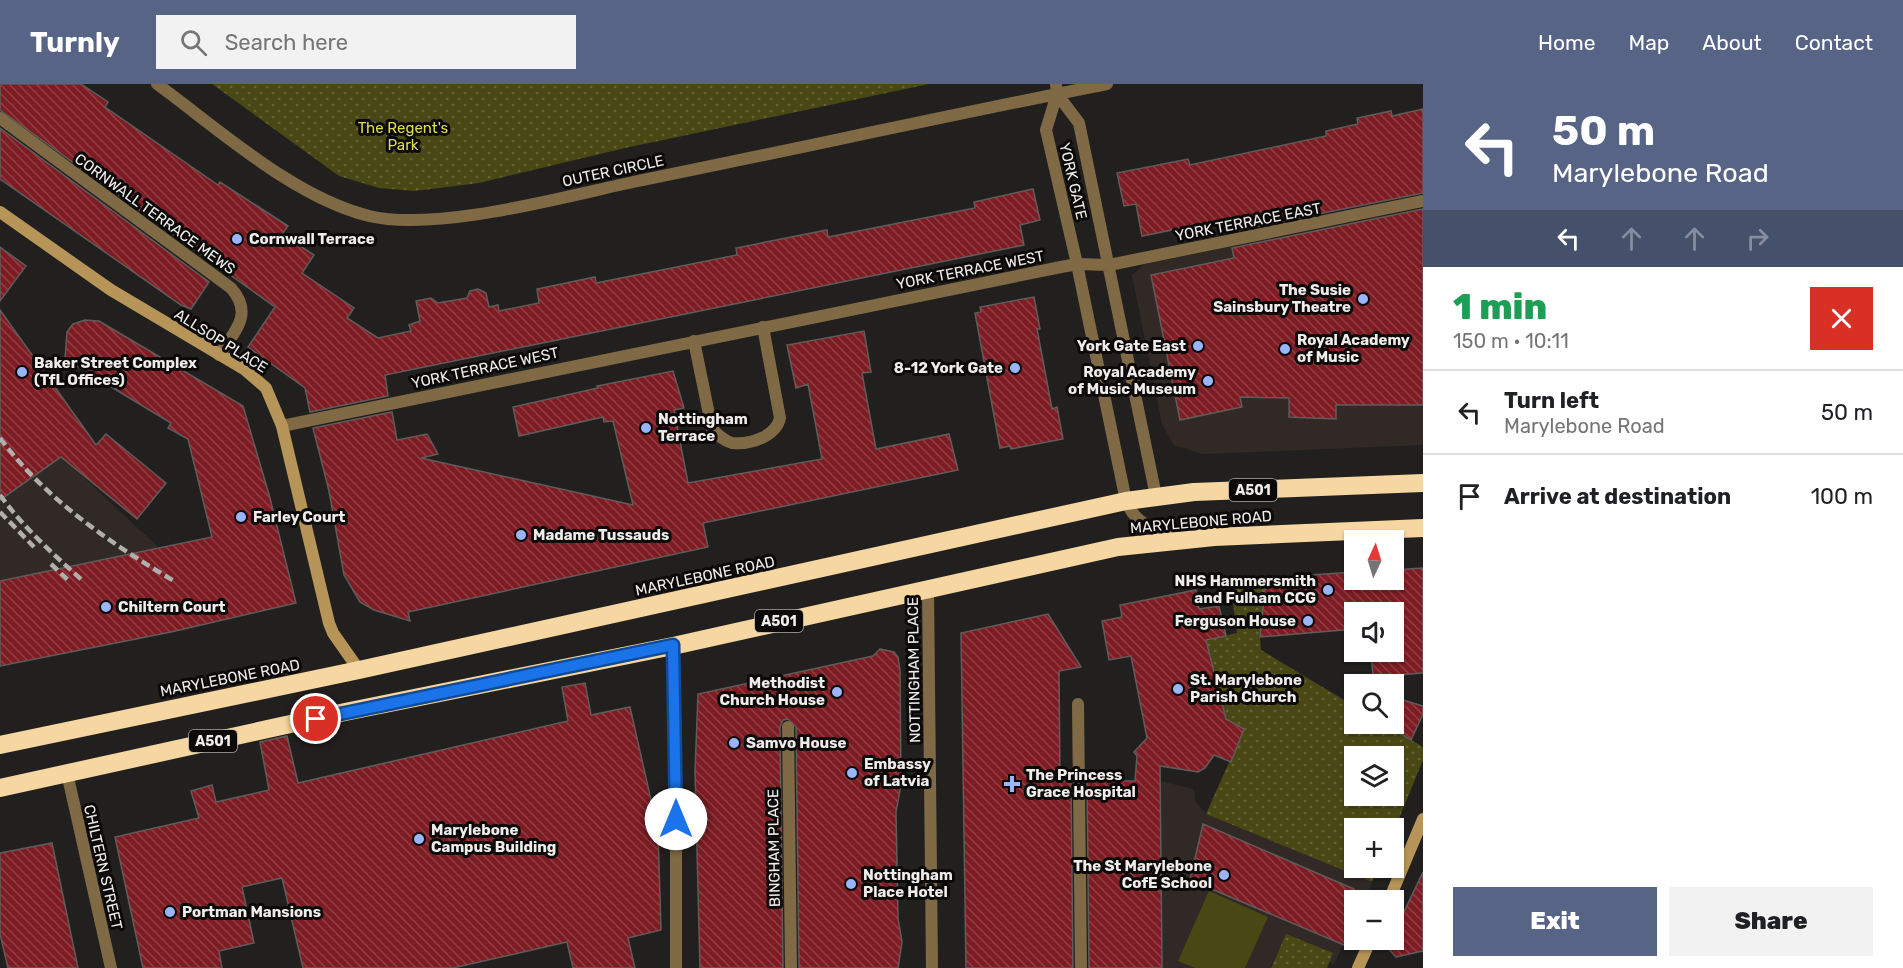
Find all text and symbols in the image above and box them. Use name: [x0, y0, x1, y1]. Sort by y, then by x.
search box: [156, 15, 576, 69]
text: Turnly: [30, 26, 120, 59]
icon: search: [177, 26, 210, 59]
text: Search here: [225, 29, 348, 56]
text: Home: [1538, 30, 1595, 55]
text: Map: [1628, 30, 1669, 55]
text: About: [1702, 30, 1762, 55]
text: Contact: [1795, 30, 1873, 55]
text: 50 m: [1552, 106, 1655, 156]
icon: left: [1453, 108, 1531, 186]
park label: The Regent's Park: [358, 119, 449, 154]
street label: YORK GATE: [1055, 141, 1091, 221]
street label: CORNWALL TERRACE MEWS: [71, 150, 239, 278]
street label: OUTER CIRCLE: [561, 151, 665, 191]
text: Marylebone Road: [1552, 157, 1769, 189]
street label: YORK TERRACE EAST: [1173, 199, 1323, 245]
icon: left: [1552, 222, 1585, 255]
icon: ahead: [1615, 222, 1648, 255]
icon: ahead: [1678, 222, 1711, 255]
icon: right: [1741, 222, 1774, 255]
place label: Cornwall Terrace: [249, 230, 375, 248]
marker: Cornwall Terrace: [230, 232, 244, 246]
street label: YORK TERRACE WEST: [895, 247, 1046, 293]
place label: The Susie Sainsbury Theatre: [1213, 281, 1351, 316]
text: 1 min: [1453, 285, 1547, 328]
button: close: [1810, 287, 1873, 350]
marker: The Susie Sainsbury Theatre: [1356, 292, 1370, 306]
street label: ALLSOP PLACE: [171, 305, 271, 377]
text: 150 m · 10:11: [1453, 329, 1569, 353]
place label: Royal Academy of Music: [1297, 331, 1410, 366]
place label: York Gate East: [1077, 337, 1186, 355]
marker: York Gate East: [1191, 339, 1205, 353]
marker: Royal Academy of Music: [1278, 342, 1292, 356]
street label: YORK TERRACE WEST: [410, 344, 561, 392]
place label: Baker Street Complex (TfL Offices): [34, 354, 197, 389]
place label: 8-12 York Gate: [894, 359, 1003, 377]
marker: 8-12 York Gate: [1008, 361, 1022, 375]
place label: Royal Academy of Music Museum: [1068, 363, 1196, 398]
marker: Baker Street Complex (TfL Offices): [15, 365, 29, 379]
marker: Royal Academy of Music Museum: [1201, 374, 1215, 388]
text: Turn left: [1504, 387, 1599, 414]
icon: left: [1453, 396, 1486, 429]
text: 50 m: [1821, 399, 1873, 426]
place label: Nottingham Terrace: [658, 410, 748, 445]
text: Marylebone Road: [1504, 414, 1665, 438]
marker: Nottingham Terrace: [639, 421, 653, 435]
road number: A501: [1229, 479, 1277, 501]
icon: arrive: [1453, 480, 1486, 513]
text: Arrive at destination: [1504, 483, 1731, 510]
text: 100 m: [1811, 483, 1873, 510]
street label: MARYLEBONE ROAD: [1129, 507, 1273, 537]
place label: Farley Court: [253, 508, 345, 526]
marker: Farley Court: [234, 510, 248, 524]
place label: Madame Tussauds: [533, 526, 669, 544]
marker: Madame Tussauds: [514, 528, 528, 542]
north arrow: [1344, 530, 1404, 590]
map controls: [1344, 530, 1404, 950]
street label: MARYLEBONE ROAD: [634, 552, 776, 600]
place label: NHS Hammersmith and Fulham CCG: [1175, 572, 1316, 607]
marker: NHS Hammersmith and Fulham CCG: [1321, 583, 1335, 597]
street label: NOTTINGHAM PLACE: [904, 597, 924, 743]
place label: Chiltern Court: [118, 598, 226, 616]
marker: Chiltern Court: [99, 600, 113, 614]
button: sound: [1344, 602, 1404, 662]
road number: A501: [755, 610, 803, 632]
place label: Ferguson House: [1175, 612, 1296, 630]
marker: Ferguson House: [1301, 614, 1315, 628]
street label: MARYLEBONE ROAD: [158, 656, 302, 700]
place label: St. Marylebone Parish Church: [1190, 671, 1302, 706]
place label: Methodist Church House: [719, 674, 825, 709]
button: search: [1344, 674, 1404, 734]
marker: St. Marylebone Parish Church: [1171, 682, 1185, 696]
marker: Methodist Church House: [830, 685, 844, 699]
pin: [290, 693, 341, 744]
icon: arrive: [299, 702, 332, 735]
road number: A501: [189, 730, 237, 752]
place label: Samvo House: [746, 734, 847, 752]
marker: Samvo House: [727, 736, 741, 750]
button: layers: [1344, 746, 1404, 806]
place label: Embassy of Latvia: [864, 755, 931, 790]
marker: Embassy of Latvia: [845, 766, 859, 780]
place label: The Princess Grace Hospital: [1026, 766, 1136, 801]
marker: The Princess Grace Hospital: [1003, 775, 1021, 793]
position arrow: [644, 787, 708, 851]
street label: BINGHAM PLACE: [764, 789, 784, 907]
street label: CHILTERN STREET: [80, 803, 126, 932]
button: +: [1344, 818, 1404, 878]
place label: Marylebone Campus Building: [431, 821, 556, 856]
marker: Marylebone Campus Building: [412, 832, 426, 846]
place label: The St Marylebone CofE School: [1073, 857, 1212, 892]
place label: Nottingham Place Hotel: [863, 866, 953, 901]
marker: The St Marylebone CofE School: [1217, 868, 1231, 882]
marker: Nottingham Place Hotel: [844, 877, 858, 891]
button: Exit: [1453, 887, 1657, 956]
button: Share: [1669, 887, 1873, 956]
button: −: [1344, 890, 1404, 950]
place label: Portman Mansions: [182, 903, 321, 921]
marker: Portman Mansions: [163, 905, 177, 919]

